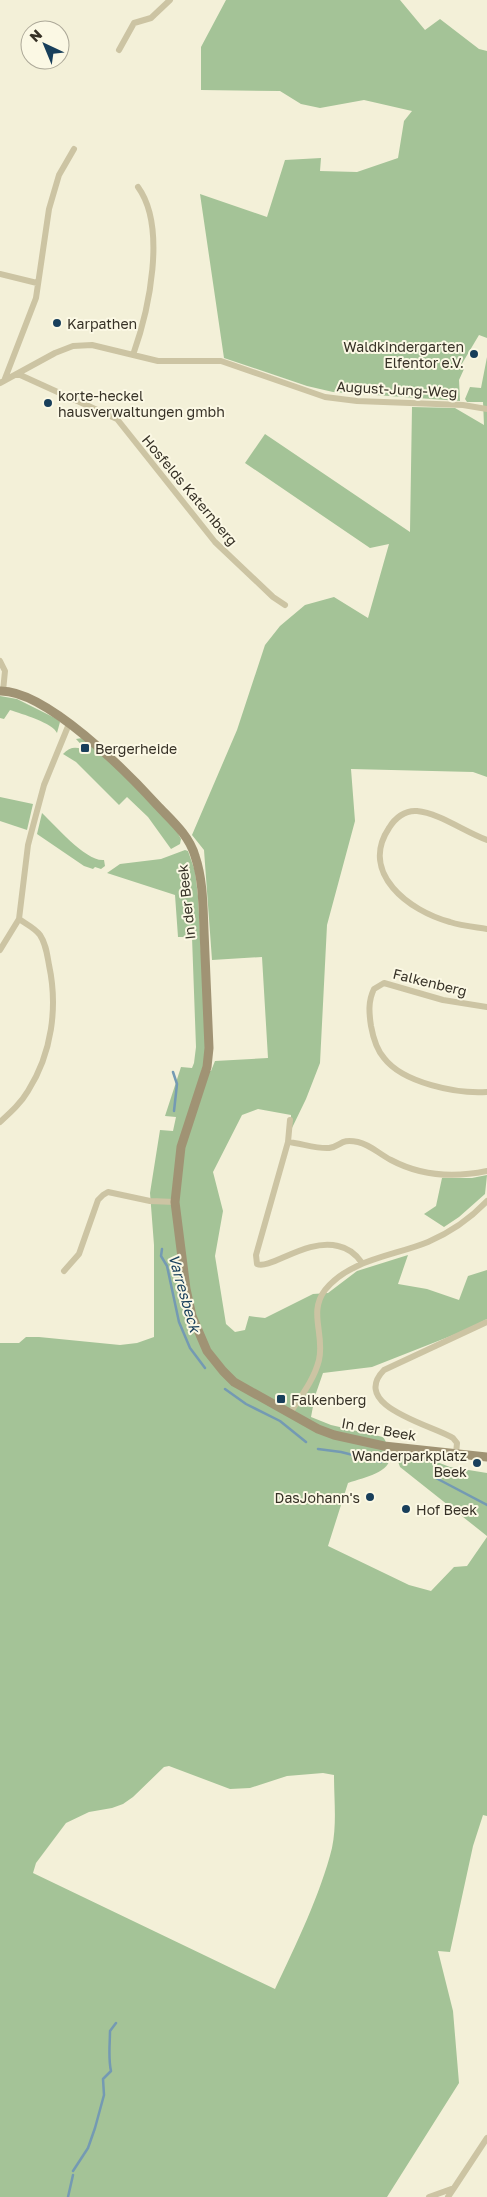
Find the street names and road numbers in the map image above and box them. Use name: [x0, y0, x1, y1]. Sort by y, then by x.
street label: August-Jung-Weg: [336, 377, 458, 401]
street label: Hosfelds Katernberg: [139, 431, 241, 549]
street label: In der Beek: [174, 863, 198, 941]
street label: Falkenberg: [391, 965, 469, 999]
street label: In der Beek: [340, 1414, 418, 1444]

